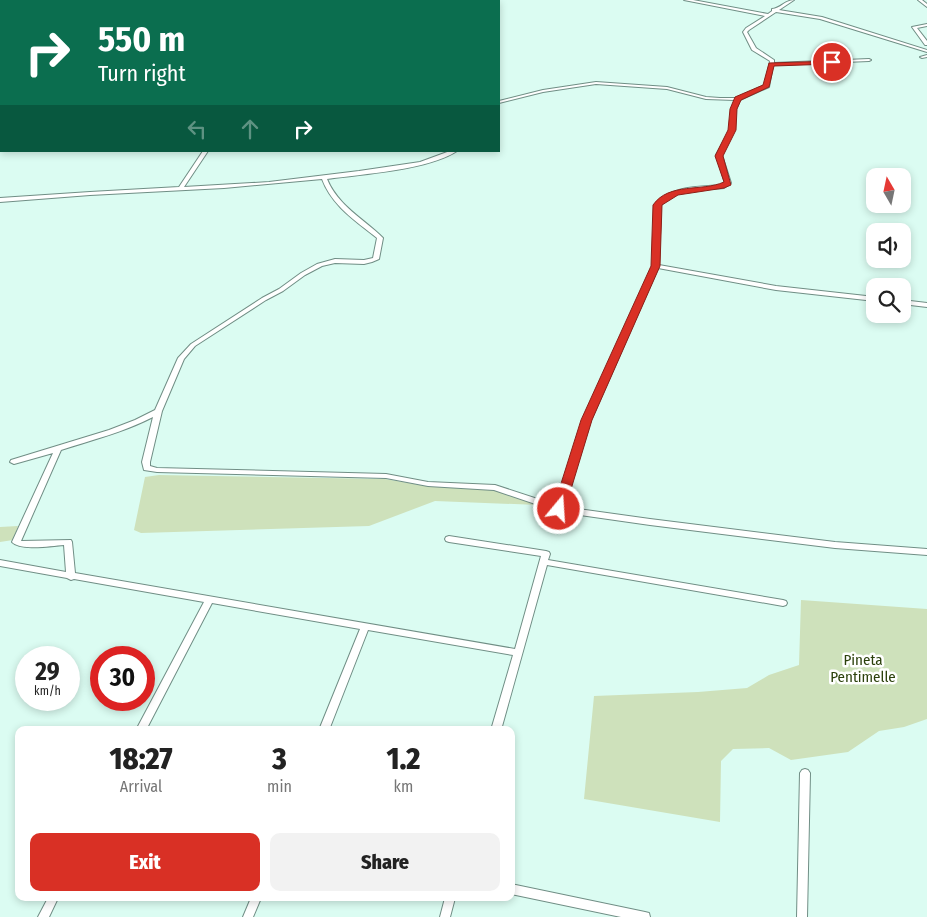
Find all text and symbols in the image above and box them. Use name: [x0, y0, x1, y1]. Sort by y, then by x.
text: 550 m: [98, 18, 185, 60]
icon: right: [15, 20, 80, 85]
pin: [811, 41, 853, 83]
icon: arrive: [818, 48, 846, 76]
text: Turn right: [98, 60, 186, 87]
icon: left: [183, 115, 211, 143]
icon: ahead: [236, 115, 264, 143]
icon: right: [289, 115, 317, 143]
north arrow: [866, 168, 911, 212]
map controls: [866, 168, 911, 323]
button: sound: [866, 223, 911, 268]
button: search: [866, 278, 911, 323]
position arrow: [532, 482, 584, 534]
speed limit sign: 30: [90, 646, 155, 711]
park label: Pineta Pentimelle: [830, 651, 896, 686]
text: 29: [35, 657, 60, 687]
text: km/h: [34, 684, 61, 698]
text: 18:27: [110, 741, 173, 777]
text: 3: [272, 741, 287, 777]
text: 1.2: [386, 741, 420, 777]
text: Arrival: [120, 777, 162, 796]
text: min: [267, 777, 292, 796]
text: km: [394, 777, 413, 796]
button: Exit: [30, 833, 260, 891]
button: Share: [270, 833, 500, 891]

